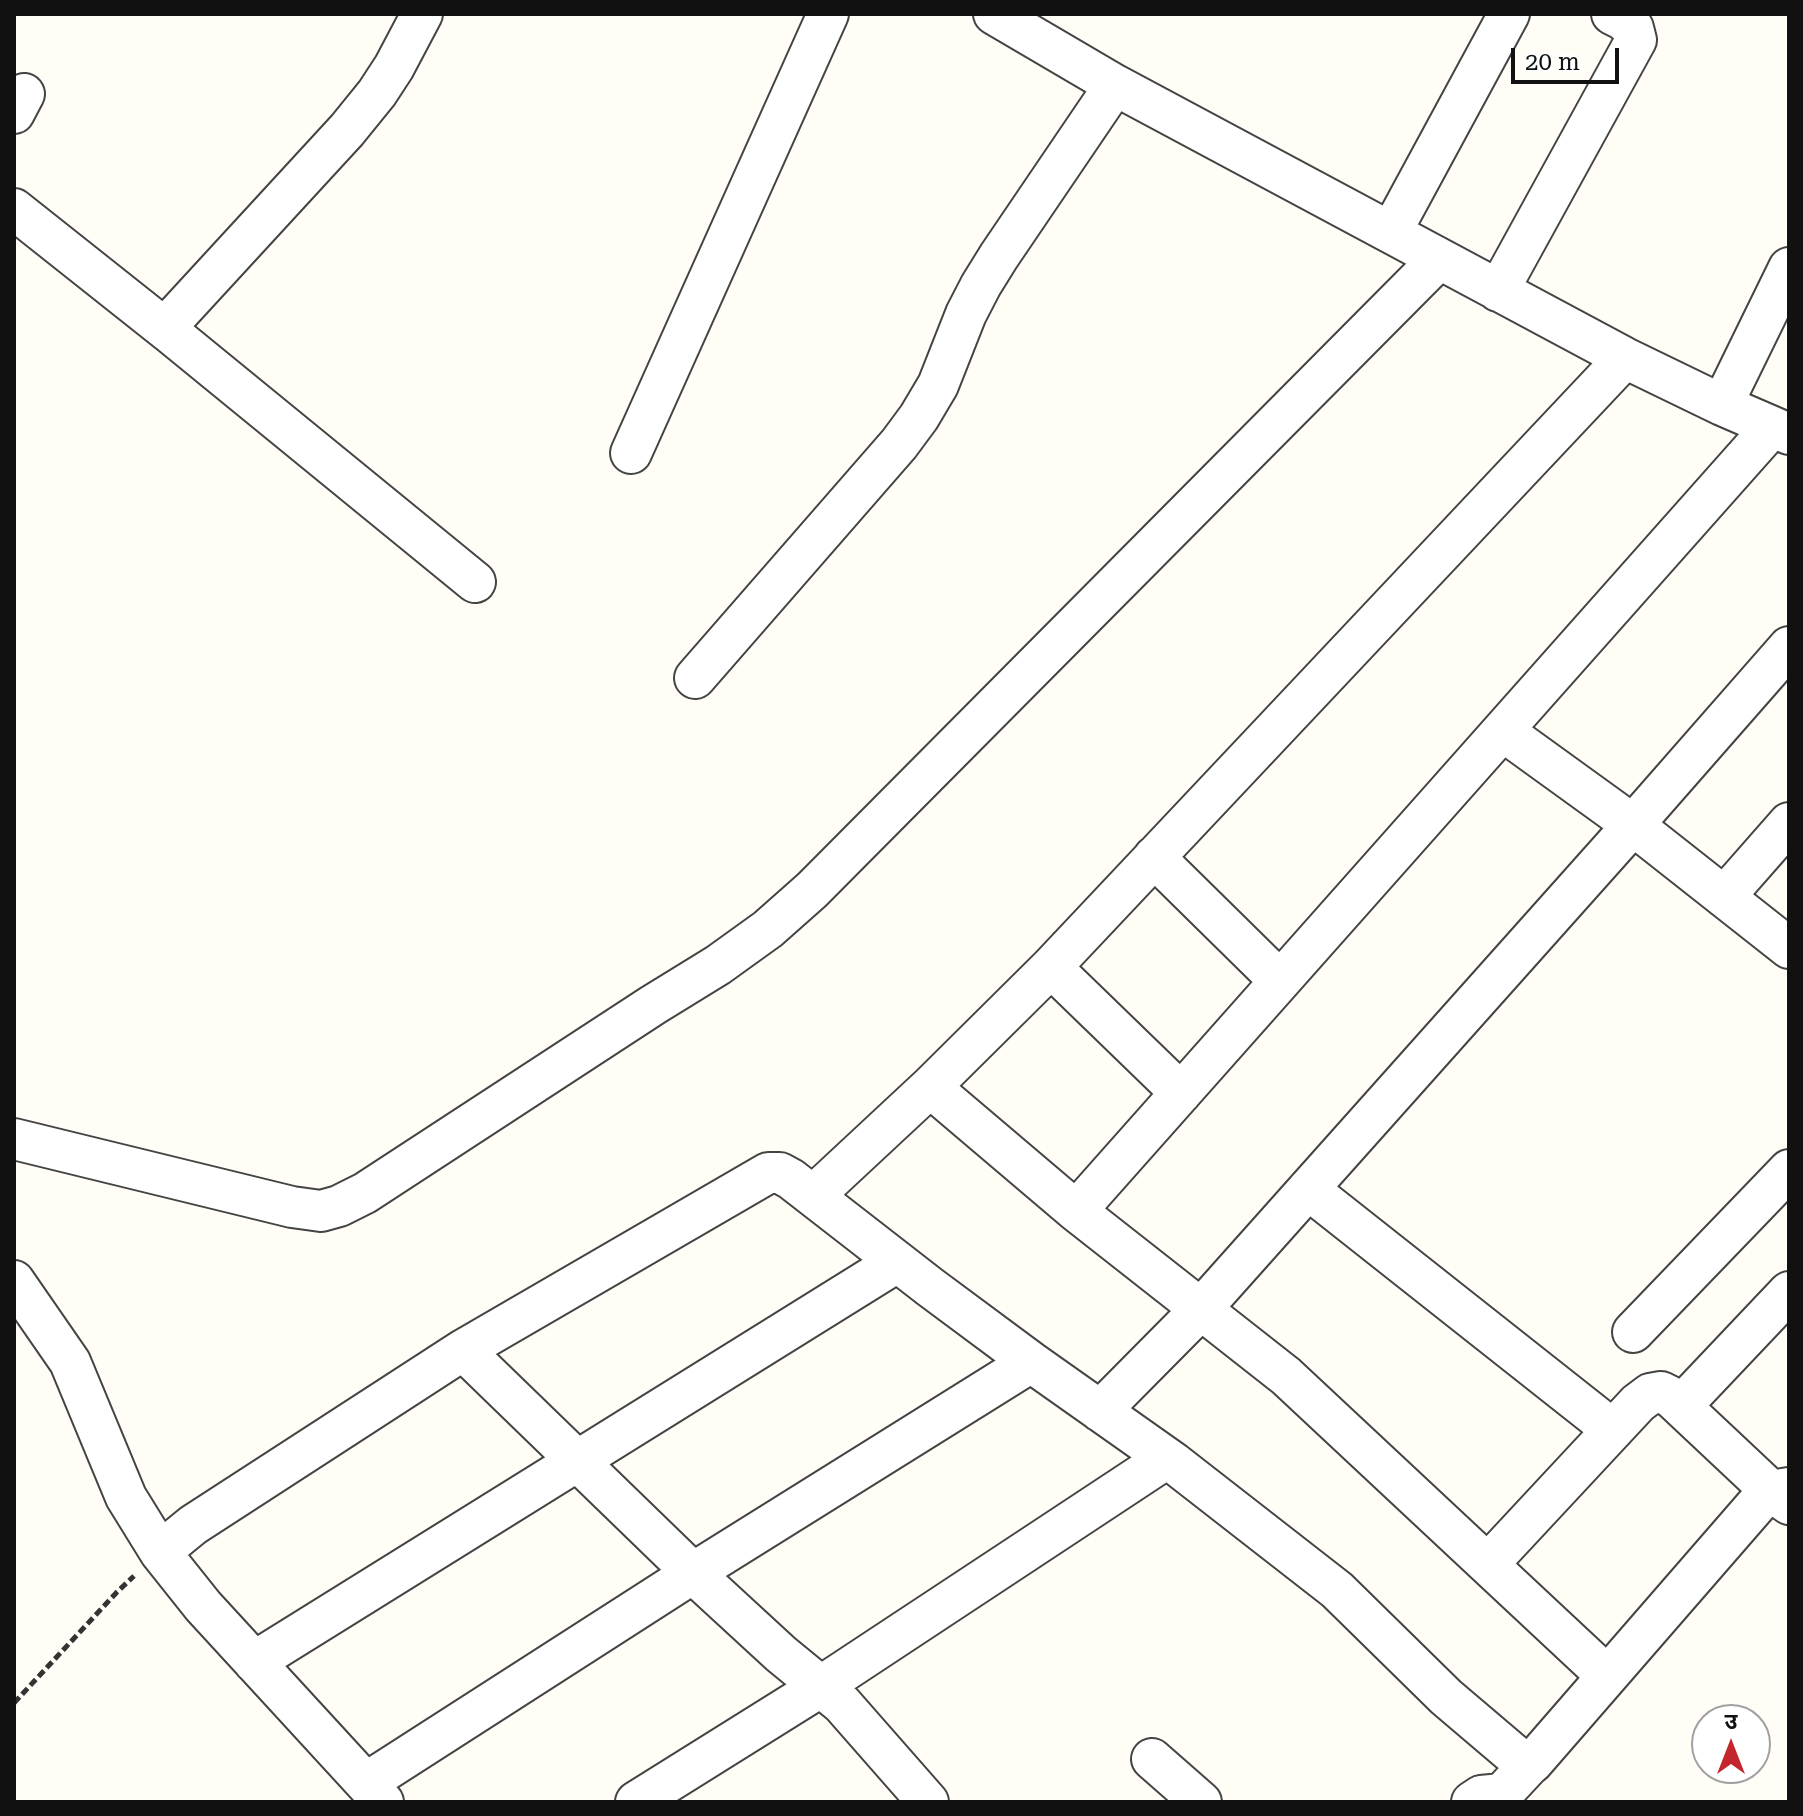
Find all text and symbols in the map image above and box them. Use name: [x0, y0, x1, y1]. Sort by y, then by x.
scale bar: [1515, 32, 1623, 82]
text: 20 m: [1525, 48, 1580, 76]
north arrow: [1691, 1704, 1771, 1784]
text: उ: [1725, 1709, 1737, 1734]

